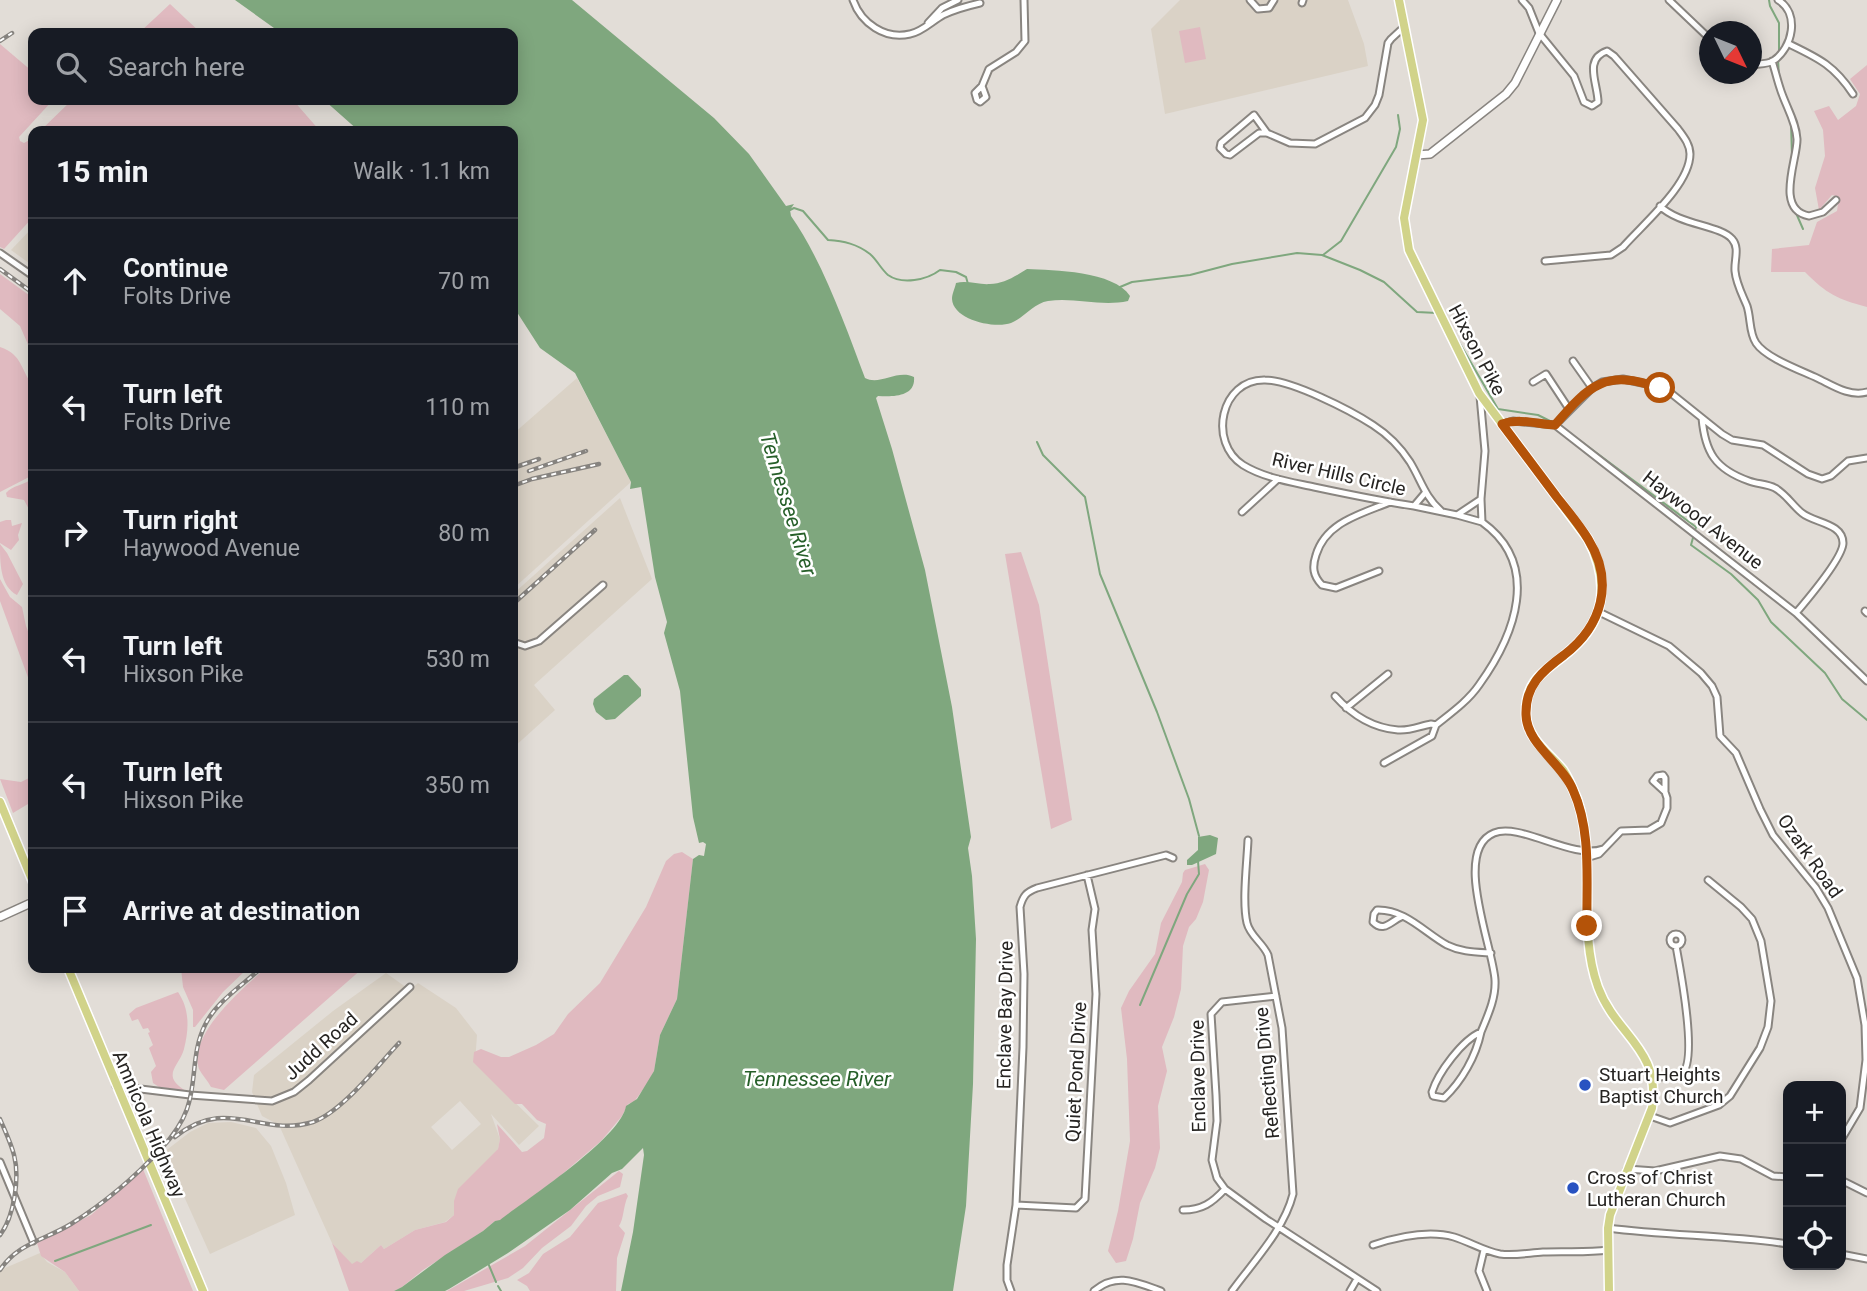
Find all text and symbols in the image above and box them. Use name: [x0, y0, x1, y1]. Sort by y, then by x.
north arrow: [1699, 21, 1762, 84]
search box: [28, 28, 518, 105]
icon: search: [52, 48, 90, 86]
text: Search here: [108, 52, 245, 82]
text: 15 min: [56, 154, 149, 189]
text: Walk · 1.1 km: [353, 158, 490, 185]
text: Continue: [123, 253, 228, 283]
icon: ahead: [56, 262, 94, 300]
text: 70 m: [438, 268, 490, 295]
text: Folts Drive: [123, 283, 231, 310]
street label: Hixson Pike: [1443, 301, 1511, 399]
route start: [1644, 372, 1675, 403]
text: Turn left: [123, 379, 222, 409]
icon: left: [56, 388, 94, 426]
text: 110 m: [425, 394, 490, 421]
text: Folts Drive: [123, 409, 231, 436]
water label: Tennessee River: [755, 430, 821, 579]
street label: River Hills Circle: [1270, 447, 1408, 501]
street label: Haywood Avenue: [1638, 466, 1768, 574]
text: Turn right: [123, 505, 238, 535]
icon: right: [56, 514, 94, 552]
text: 80 m: [438, 520, 490, 547]
text: Haywood Avenue: [123, 535, 300, 562]
text: Turn left: [123, 631, 222, 661]
icon: left: [56, 640, 94, 678]
text: 530 m: [425, 646, 490, 673]
text: Hixson Pike: [123, 661, 244, 688]
text: Turn left: [123, 757, 222, 787]
icon: left: [56, 766, 94, 804]
text: 350 m: [425, 772, 490, 799]
text: Hixson Pike: [123, 787, 244, 814]
street label: Ozark Road: [1773, 810, 1847, 902]
icon: arrive: [56, 892, 94, 930]
text: Arrive at destination: [123, 896, 360, 926]
route end: [1571, 910, 1602, 941]
street label: Enclave Bay Drive: [992, 941, 1018, 1089]
street label: Quiet Pond Drive: [1061, 1001, 1091, 1143]
street label: Reflecting Drive: [1250, 1006, 1284, 1140]
street label: Judd Road: [280, 1007, 362, 1085]
street label: Enclave Drive: [1186, 1020, 1210, 1132]
street label: Amnicola Highway: [108, 1047, 190, 1201]
place label: Stuart Heights Baptist Church: [1599, 1063, 1723, 1108]
water label: Tennessee River: [743, 1067, 892, 1091]
marker: Stuart Heights Baptist Church: [1577, 1077, 1593, 1093]
map controls: [1783, 1081, 1846, 1270]
button: +: [1783, 1081, 1846, 1144]
button: −: [1783, 1144, 1846, 1207]
place label: Cross of Christ Lutheran Church: [1587, 1166, 1726, 1211]
marker: Cross of Christ Lutheran Church: [1565, 1180, 1581, 1196]
button: locate: [1783, 1207, 1846, 1270]

